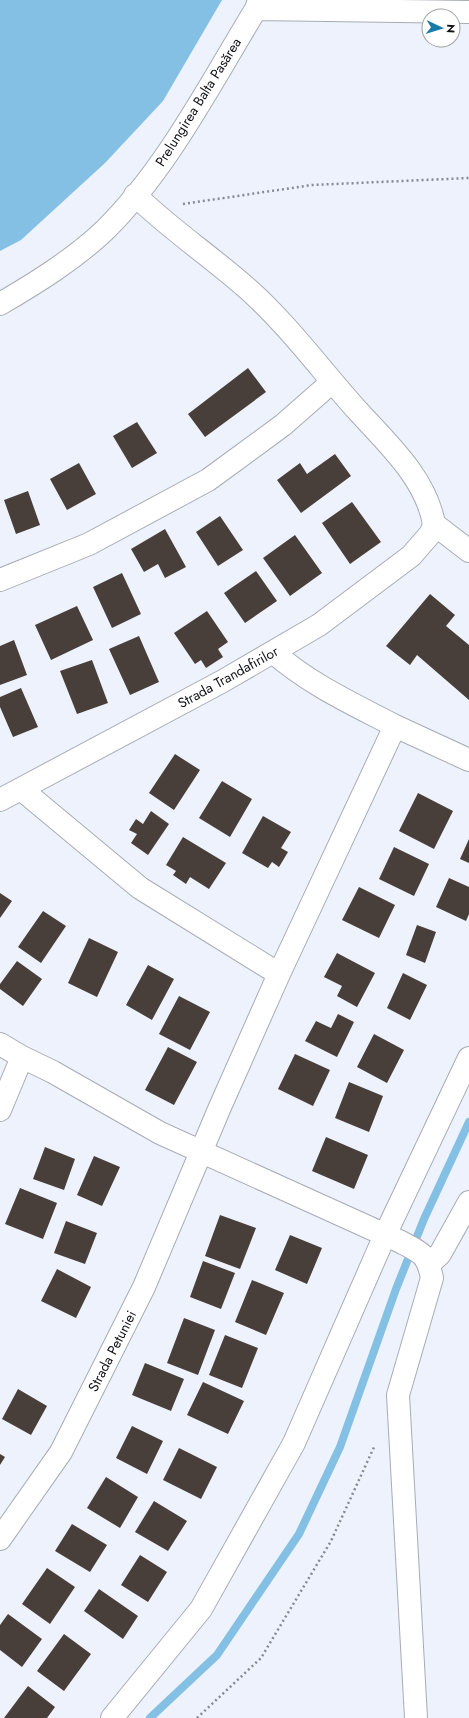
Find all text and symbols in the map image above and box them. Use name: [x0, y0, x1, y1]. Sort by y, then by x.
north arrow: [421, 8, 461, 48]
text: N: [443, 24, 459, 34]
street label: Prelungirea Balta Pasărea: [150, 34, 246, 170]
street label: Strada Trandafirilor: [174, 641, 282, 713]
street label: Strada Petuniei: [83, 1307, 141, 1395]

